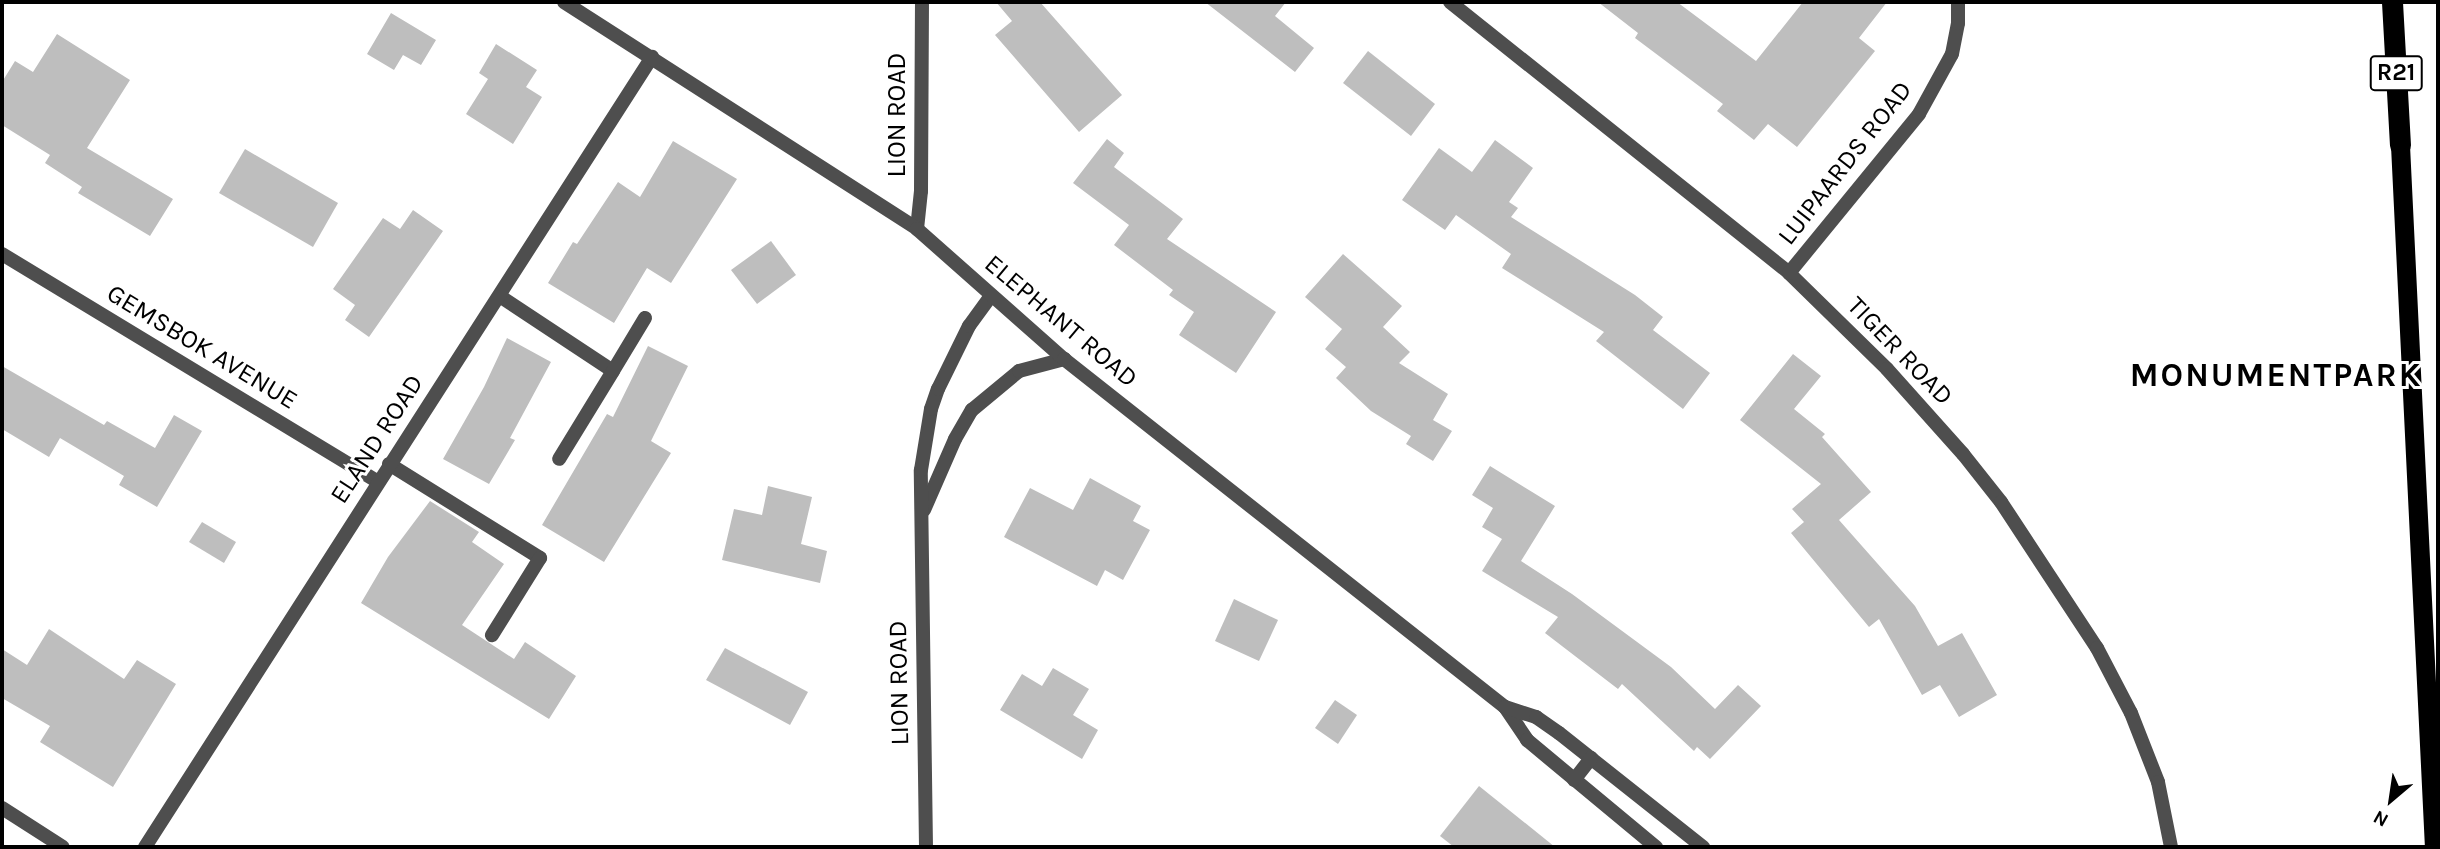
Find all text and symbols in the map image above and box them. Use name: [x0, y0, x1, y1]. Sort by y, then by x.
road number: R21: [2368, 52, 2424, 94]
street label: LION ROAD: [881, 53, 913, 177]
street label: LUIPAARDS ROAD: [1771, 75, 1919, 251]
street label: ELEPHANT ROAD: [978, 248, 1144, 394]
street label: GEMSBOK AVENUE: [101, 278, 303, 416]
street label: TIGER ROAD: [1841, 290, 1959, 412]
district label: MONUMENTPARK: [2131, 356, 2421, 396]
street label: ELAND ROAD: [324, 369, 430, 509]
street label: LION ROAD: [882, 620, 916, 746]
north arrow: [2356, 765, 2426, 835]
text: N: [2370, 805, 2392, 831]

